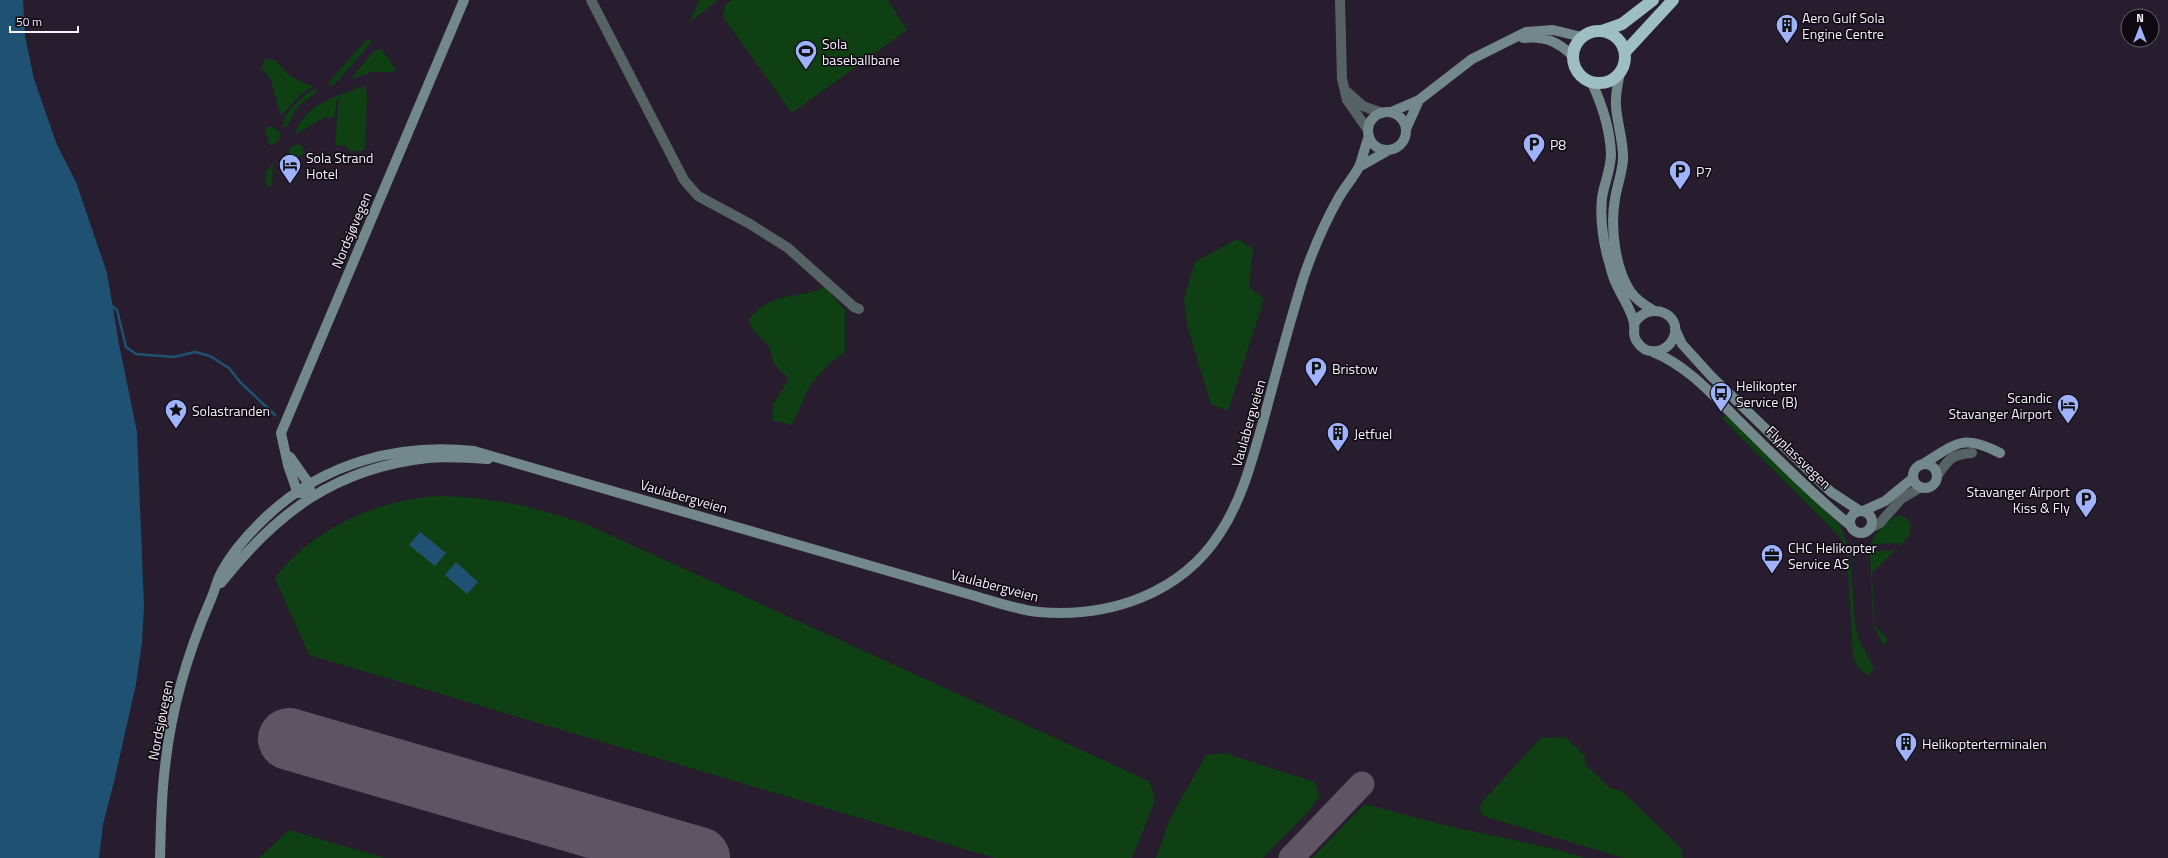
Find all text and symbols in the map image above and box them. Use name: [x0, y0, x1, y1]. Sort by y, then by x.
place label: Aero Gulf Sola Engine Centre: [1802, 7, 1885, 44]
scale bar: [10, 8, 78, 34]
north arrow: [2120, 8, 2160, 48]
text: N: [2136, 10, 2144, 26]
text: 50 m: [16, 12, 42, 31]
building icon: Aero Gulf Sola Engine Centre: [1774, 12, 1800, 45]
place label: Sola baseballbane: [822, 33, 900, 70]
sports icon: Sola baseballbane: [793, 38, 819, 71]
parking icon: P8: [1521, 131, 1547, 164]
place label: P8: [1550, 134, 1566, 155]
place label: Sola Strand Hotel: [306, 147, 373, 184]
hotel icon: Sola Strand Hotel: [277, 152, 303, 185]
parking icon: P7: [1667, 158, 1693, 191]
place label: P7: [1696, 161, 1712, 182]
street label: Nordsjøvegen: [325, 189, 377, 271]
parking icon: Bristow: [1303, 355, 1329, 388]
place label: Bristow: [1332, 358, 1378, 379]
place label: Helikopter Service (B): [1736, 375, 1798, 412]
street label: Vaulabergveien: [1225, 377, 1271, 469]
bus stop icon: Helikopter Service (B): [1708, 380, 1734, 413]
place label: Scandic Stavanger Airport: [1949, 387, 2052, 424]
hotel icon: Scandic Stavanger Airport: [2055, 392, 2081, 425]
place icon: Solastranden: [163, 397, 189, 430]
place label: Solastranden: [192, 400, 270, 421]
building icon: Jetfuel: [1325, 420, 1351, 453]
street label: Flyplassvegen: [1762, 420, 1836, 494]
place label: Jetfuel: [1354, 423, 1392, 444]
street label: Vaulabergveien: [638, 473, 730, 519]
place label: Stavanger Airport Kiss & Fly: [1967, 481, 2070, 518]
parking icon: Stavanger Airport Kiss & Fly: [2073, 486, 2099, 519]
place label: CHC Helikopter Service AS: [1788, 537, 1877, 574]
office icon: CHC Helikopter Service AS: [1759, 542, 1785, 575]
street label: Vaulabergveien: [949, 563, 1041, 607]
street label: Nordsjøvegen: [142, 678, 178, 762]
building icon: Helikopterterminalen: [1893, 730, 1919, 763]
place label: Helikopterterminalen: [1922, 733, 2047, 754]

